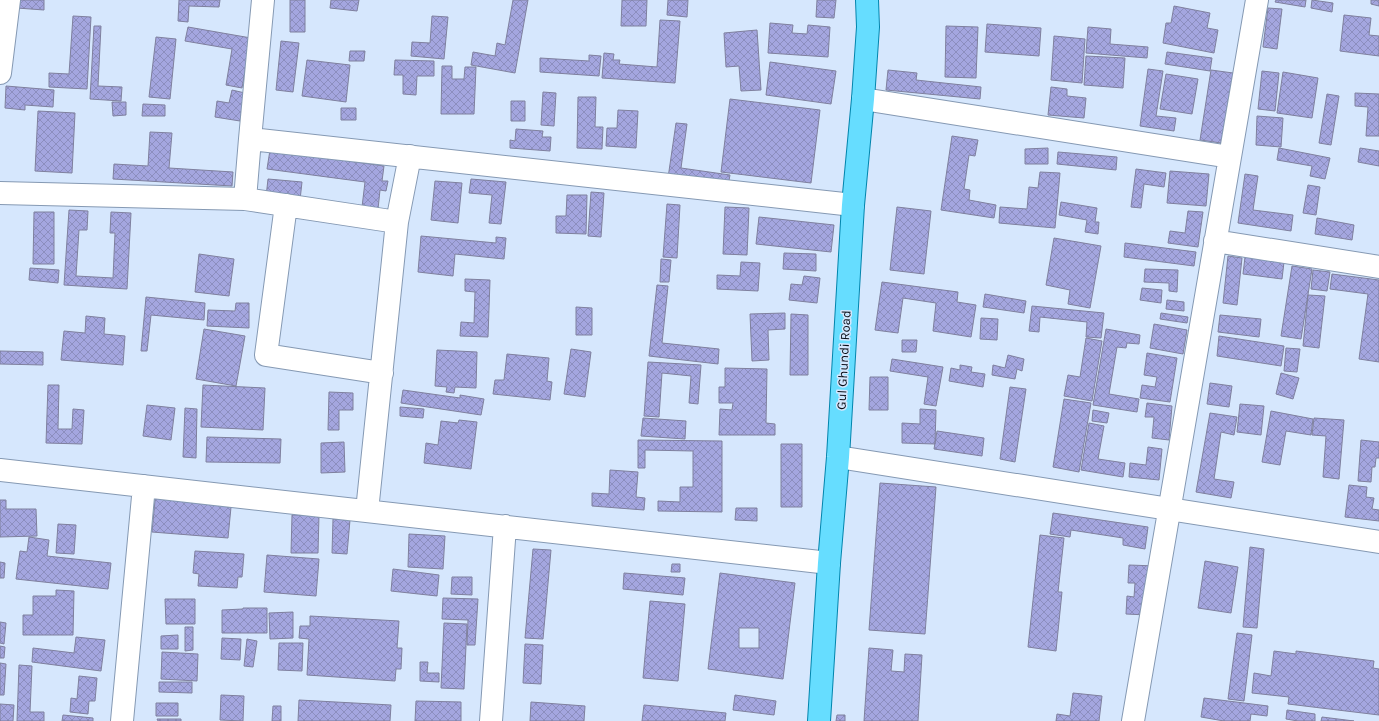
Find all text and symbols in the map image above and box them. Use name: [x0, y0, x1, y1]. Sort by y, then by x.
street label: Gul Ghundi Road: [833, 310, 854, 410]

